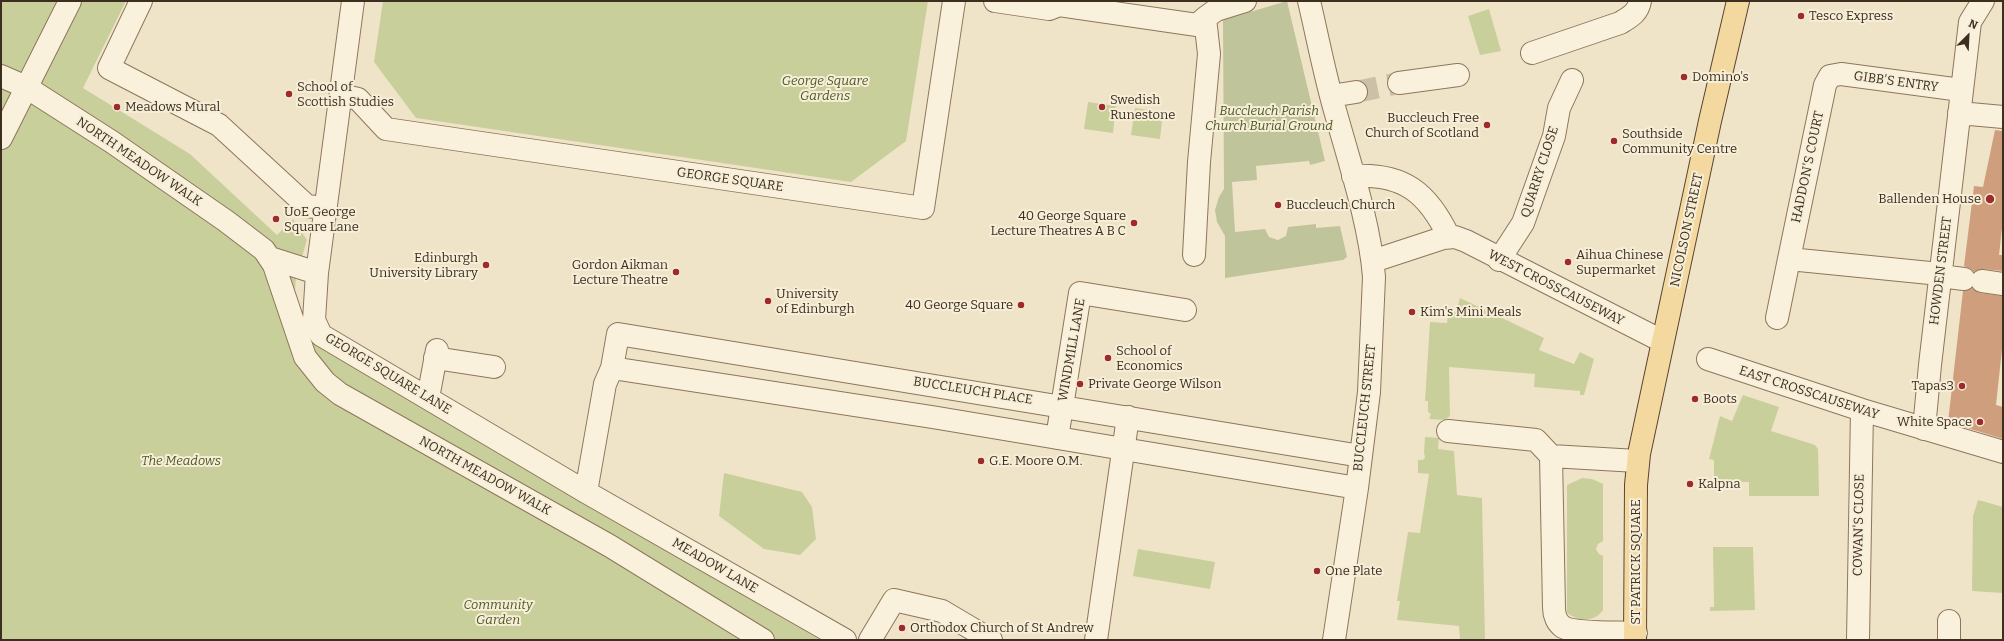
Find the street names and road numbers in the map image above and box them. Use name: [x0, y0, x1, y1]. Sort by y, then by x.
street label: GIBB'S ENTRY: [1853, 68, 1939, 96]
street label: HADDON'S COURT: [1789, 110, 1827, 224]
street label: NORTH MEADOW WALK: [73, 114, 205, 210]
street label: QUARRY CLOSE: [1518, 124, 1562, 220]
street label: GEORGE SQUARE: [676, 165, 784, 195]
street label: NICOLSON STREET: [1667, 172, 1707, 288]
street label: HOWDEN STREET: [1927, 216, 1955, 326]
street label: WEST CROSSCAUSEWAY: [1485, 247, 1627, 329]
street label: WINDMILL LANE: [1055, 297, 1089, 403]
street label: GEORGE SQUARE LANE: [322, 330, 454, 418]
street label: BUCCLEUCH STREET: [1351, 344, 1379, 472]
street label: EAST CROSSCAUSEWAY: [1737, 363, 1881, 423]
street label: BUCCLEUCH PLACE: [912, 374, 1034, 408]
street label: NORTH MEADOW WALK: [416, 433, 554, 519]
street label: COWAN'S CLOSE: [1850, 474, 1868, 576]
street label: ST PATRICK SQUARE: [1628, 499, 1644, 625]
street label: MEADOW LANE: [669, 535, 761, 597]

